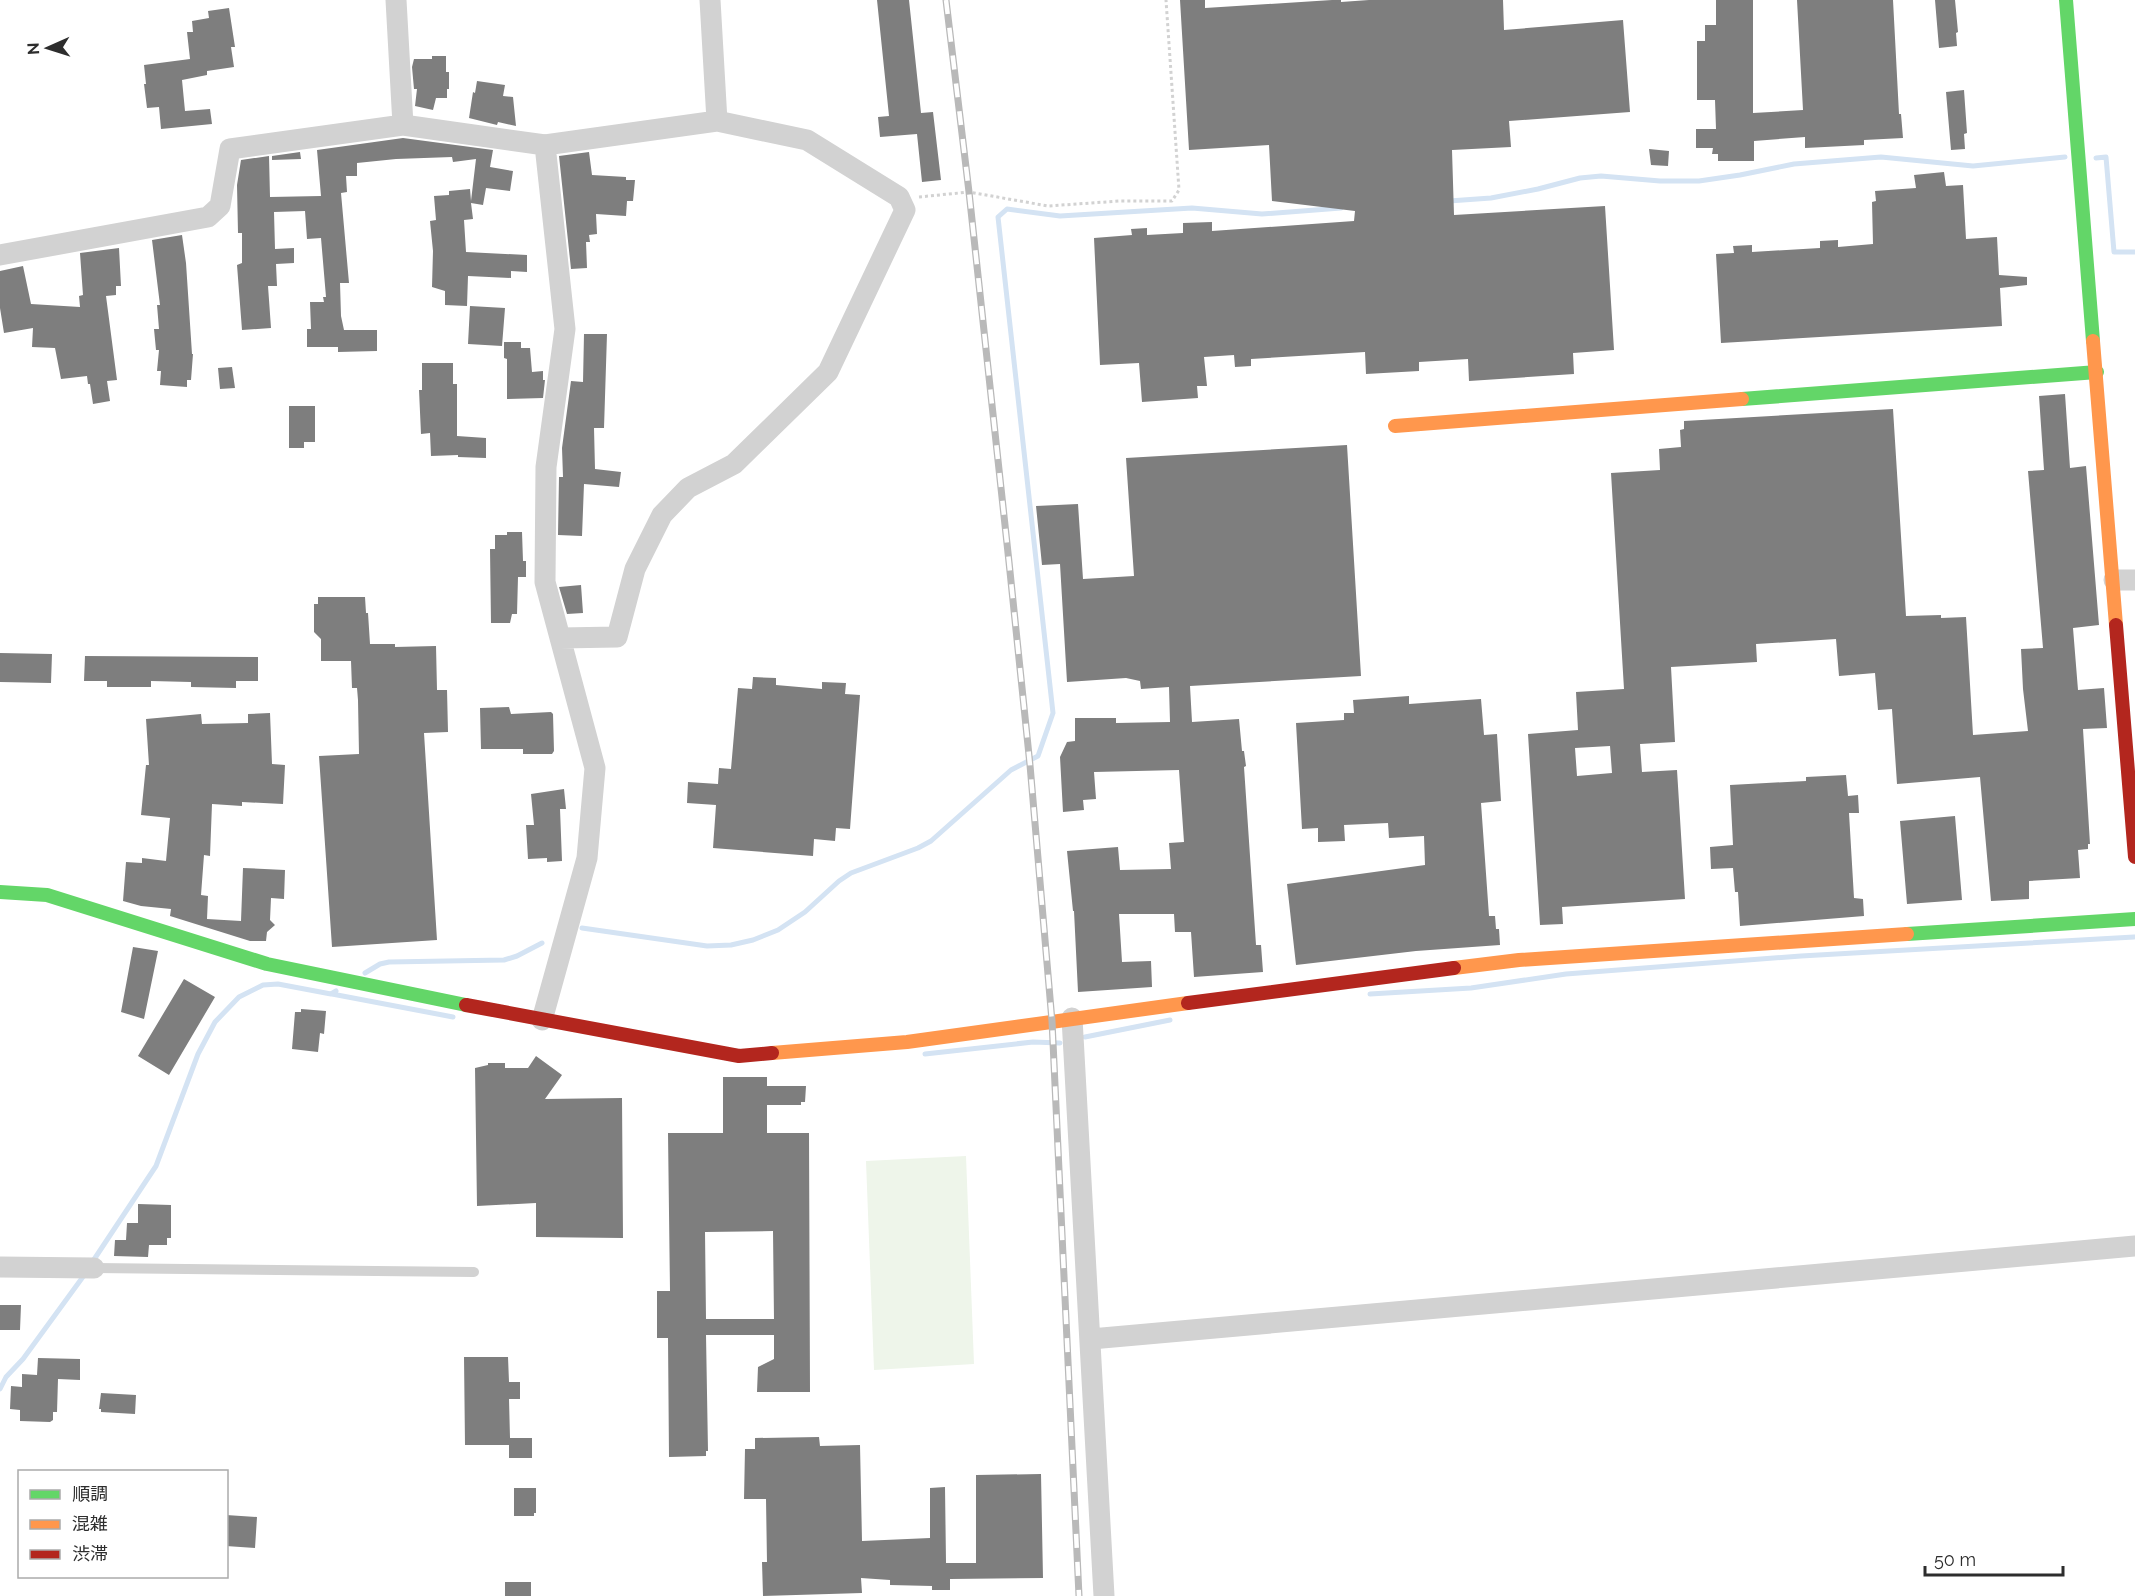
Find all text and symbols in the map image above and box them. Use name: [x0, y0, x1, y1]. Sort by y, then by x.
north arrow: [18, 18, 78, 78]
text: N: [24, 42, 43, 55]
legend: [18, 1470, 228, 1578]
text: 順調: [72, 1483, 108, 1504]
text: 混雑: [72, 1513, 108, 1534]
scale bar: [1925, 1539, 2063, 1577]
text: 渋滞: [72, 1543, 108, 1564]
text: 50 m: [1934, 1549, 1976, 1570]

